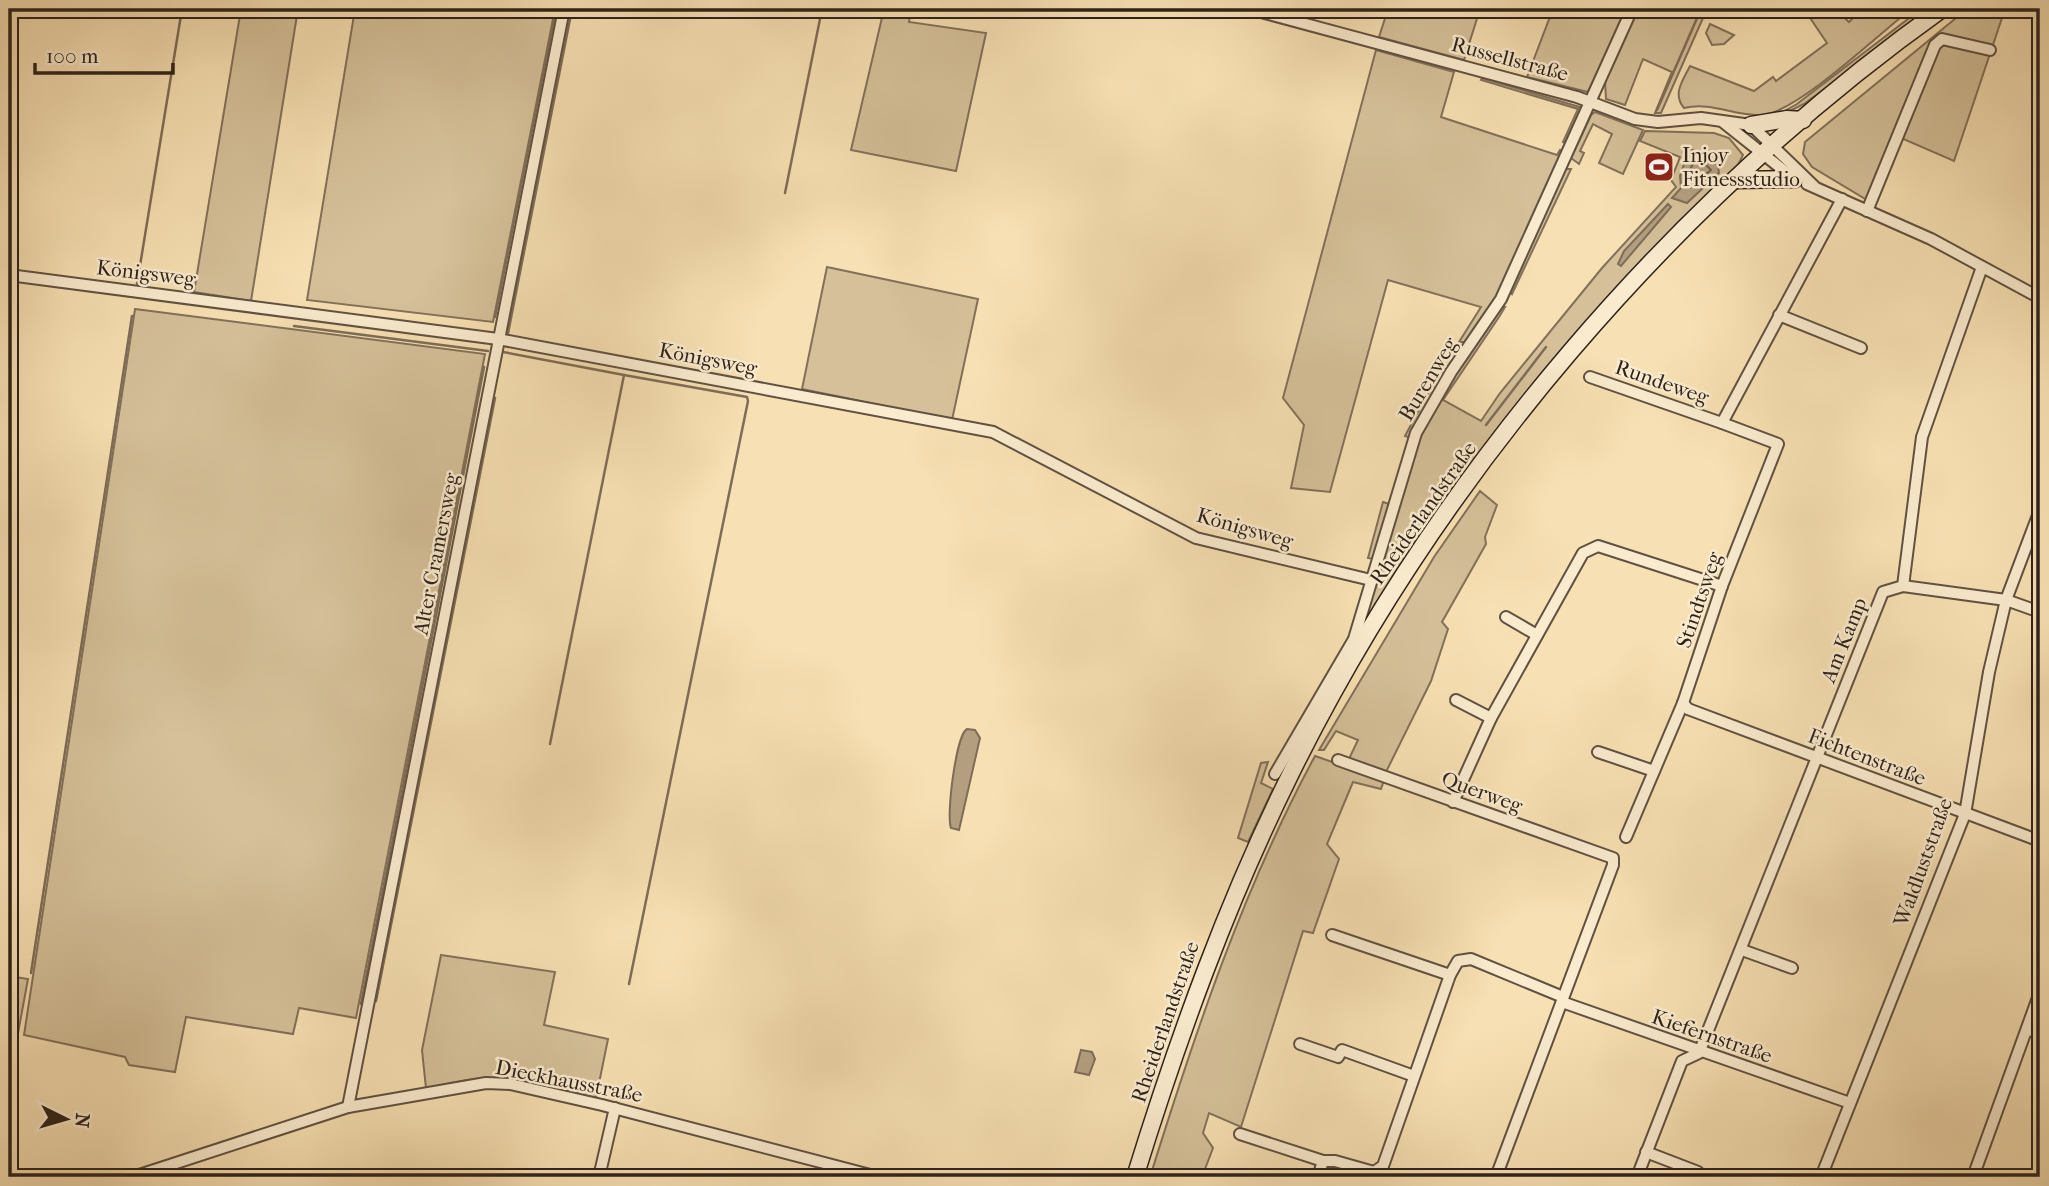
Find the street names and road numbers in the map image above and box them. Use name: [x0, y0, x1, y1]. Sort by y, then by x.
street label: Russellstraße: [1449, 32, 1571, 86]
street label: Königsweg: [95, 255, 198, 291]
street label: Burenweg: [1394, 332, 1463, 425]
street label: Königsweg: [657, 338, 760, 380]
street label: Rundeweg: [1612, 355, 1713, 409]
street label: Rheiderlandstraße: [1365, 437, 1481, 589]
street label: Alter Cramersweg: [408, 470, 464, 638]
street label: Königsweg: [1194, 503, 1297, 553]
street label: Stindtsweg: [1671, 548, 1727, 651]
street label: Am Kamp: [1816, 594, 1872, 687]
street label: Fichtenstraße: [1805, 724, 1929, 790]
street label: Querweg: [1438, 766, 1526, 818]
street label: Waldluststraße: [1888, 795, 1957, 930]
street label: Rheiderlandstraße: [1126, 938, 1204, 1106]
street label: Kiefernstraße: [1649, 1004, 1775, 1068]
street label: Dieckhausstraße: [493, 1055, 645, 1107]

